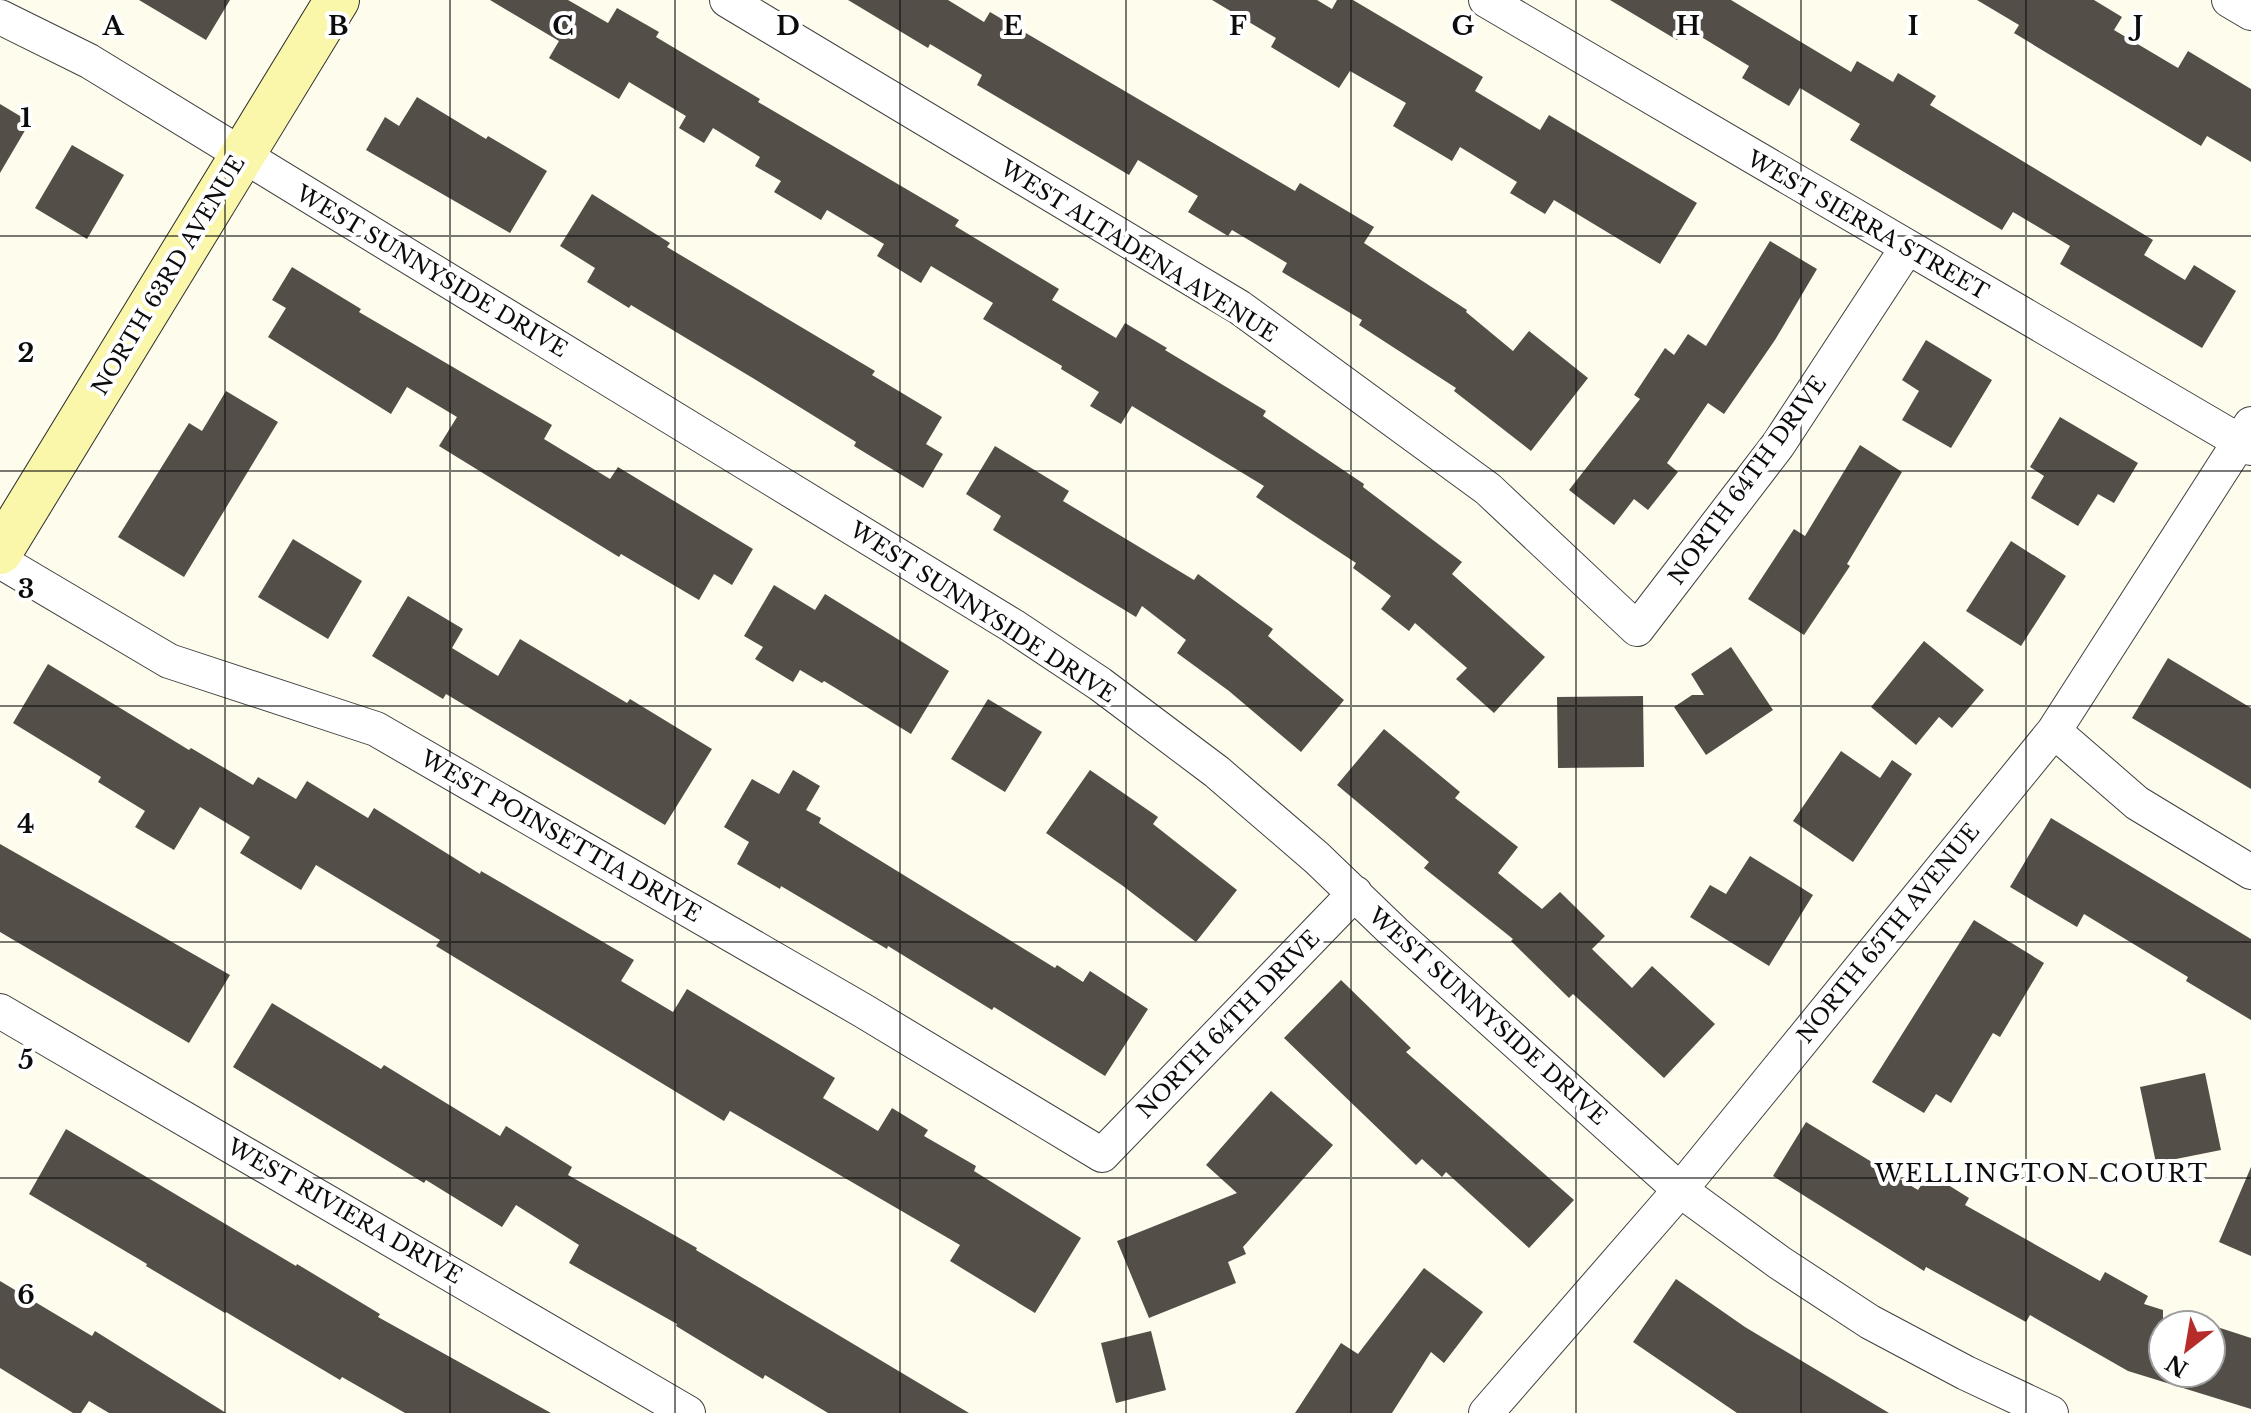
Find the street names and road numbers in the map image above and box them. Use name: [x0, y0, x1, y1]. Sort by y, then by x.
street label: WEST SIERRA STREET: [1741, 145, 1994, 306]
street label: NORTH 63RD AVENUE: [86, 151, 251, 400]
street label: WEST ALTADENA AVENUE: [994, 154, 1282, 348]
street label: WEST SUNNYSIDE DRIVE: [290, 179, 572, 363]
street label: NORTH 64TH DRIVE: [1663, 371, 1832, 590]
street label: WEST SUNNYSIDE DRIVE: [844, 516, 1121, 709]
street label: WEST POINSETTIA DRIVE: [415, 744, 706, 928]
street label: NORTH 65TH AVENUE: [1791, 818, 1985, 1049]
street label: WEST SUNNYSIDE DRIVE: [1362, 901, 1612, 1131]
street label: NORTH 64TH DRIVE: [1131, 925, 1325, 1124]
street label: WEST RIVIERA DRIVE: [222, 1133, 467, 1290]

